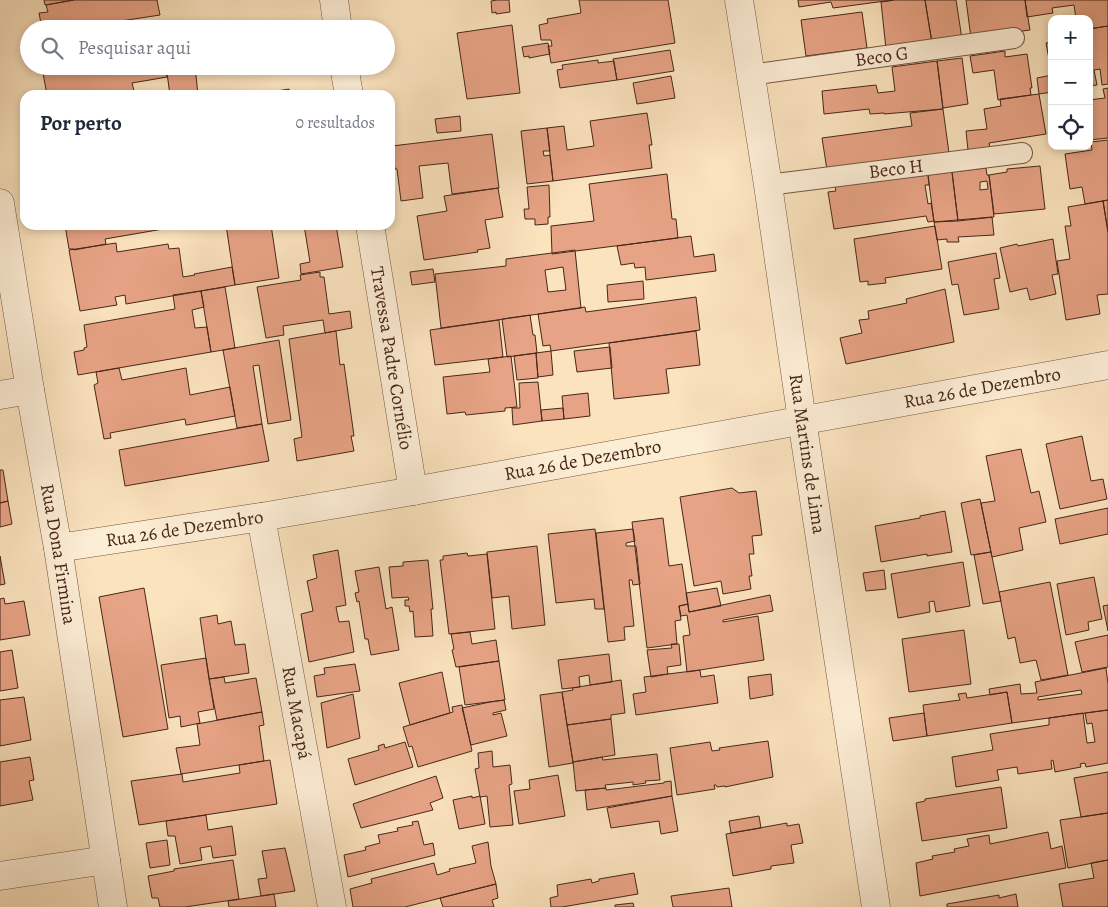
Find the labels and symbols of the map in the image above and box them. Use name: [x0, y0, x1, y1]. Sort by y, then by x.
street label: Beco G: [853, 40, 910, 73]
street label: Beco H: [867, 153, 925, 185]
street label: Travessa Padre Cornélio: [364, 265, 419, 452]
street label: Rua 26 de Dezembro: [902, 361, 1063, 415]
street label: Rua Martins de Lima: [782, 372, 832, 536]
street label: Rua 26 de Dezembro: [502, 433, 663, 487]
street label: Rua Dona Firmina: [34, 482, 83, 627]
street label: Rua 26 de Dezembro: [104, 504, 265, 554]
street label: Rua Macapá: [275, 664, 318, 762]

